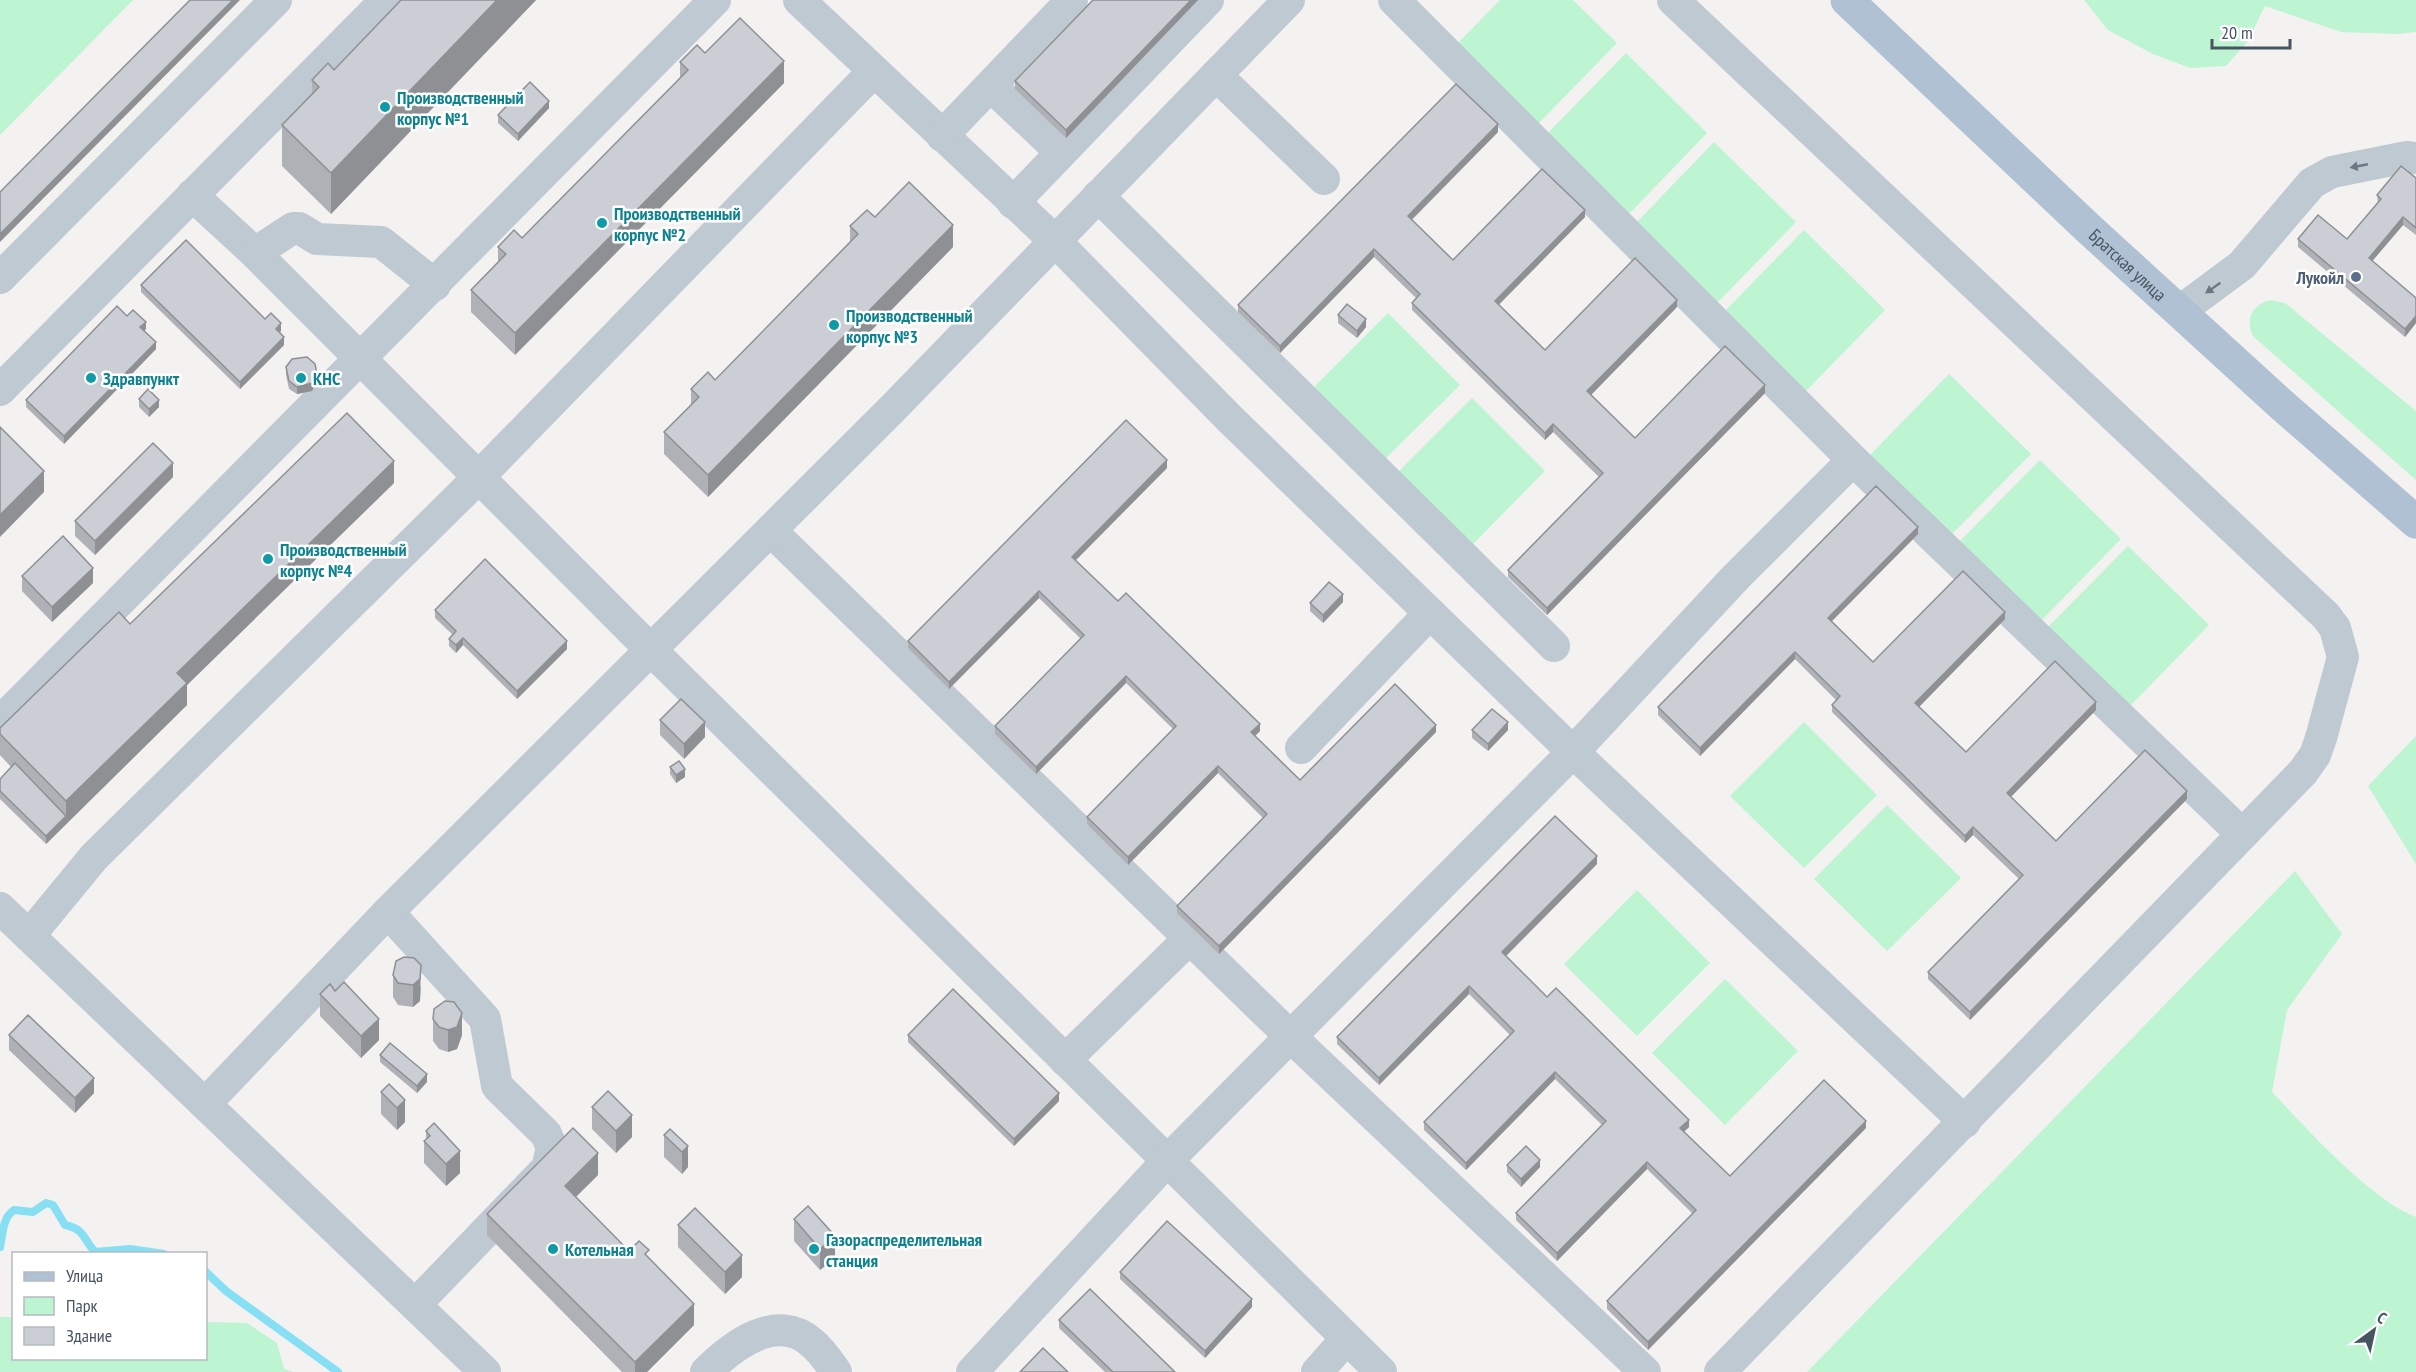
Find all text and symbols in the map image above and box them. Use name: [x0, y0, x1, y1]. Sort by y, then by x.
scale bar: [2212, 12, 2290, 50]
text: 20 m: [2221, 21, 2253, 44]
place label: Производственный корпус №1: [397, 86, 524, 130]
marker: Производственный корпус №1: [378, 100, 392, 114]
one-way arrow: [2349, 162, 2368, 171]
place label: Производственный корпус №2: [614, 202, 741, 246]
marker: Производственный корпус №2: [595, 216, 609, 230]
street label: Братская улица: [2084, 223, 2172, 306]
place label: Лукойл: [2295, 266, 2344, 289]
marker: Лукойл: [2349, 270, 2363, 284]
one-way arrow: [2206, 282, 2222, 294]
place label: Производственный корпус №3: [846, 304, 973, 348]
marker: Производственный корпус №3: [827, 318, 841, 332]
place label: Здравпункт: [103, 367, 180, 390]
place label: КНС: [313, 367, 340, 390]
marker: Здравпункт: [84, 371, 98, 385]
marker: КНС: [294, 371, 308, 385]
place label: Производственный корпус №4: [280, 538, 407, 582]
marker: Производственный корпус №4: [261, 552, 275, 566]
place label: Газораспределительная станция: [826, 1228, 982, 1272]
place label: Котельная: [565, 1238, 634, 1261]
marker: Котельная: [546, 1242, 560, 1256]
marker: Газораспределительная станция: [807, 1242, 821, 1256]
legend: [12, 1252, 207, 1360]
text: Улица: [66, 1264, 103, 1287]
text: Парк: [66, 1294, 97, 1317]
north arrow: [2344, 1300, 2404, 1360]
text: С: [2374, 1307, 2391, 1328]
text: Здание: [66, 1324, 112, 1347]

